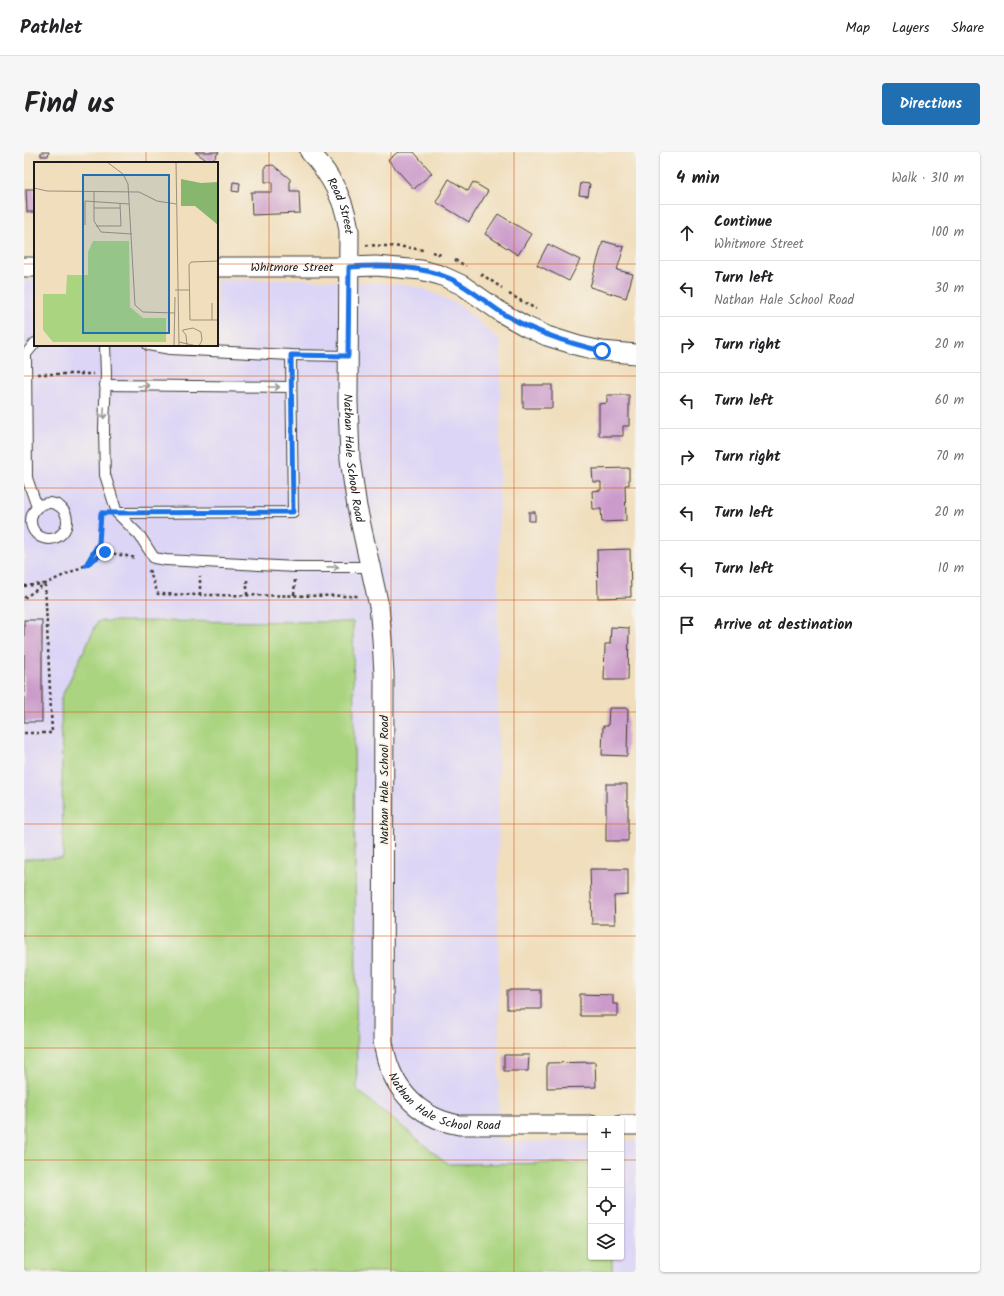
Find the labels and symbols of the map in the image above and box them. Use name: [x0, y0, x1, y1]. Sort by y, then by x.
inset map: [34, 162, 218, 346]
street label: Read Street: [322, 174, 358, 235]
street label: Whitmore Street: [250, 258, 334, 277]
route start: [593, 342, 611, 360]
one-way arrow: [137, 382, 150, 390]
one-way arrow: [267, 383, 280, 390]
street label: Nathan Hale School Road: [338, 394, 369, 525]
one-way arrow: [101, 406, 108, 419]
route end: [96, 543, 114, 561]
one-way arrow: [326, 563, 339, 571]
street label: Nathan Hale School Road: [375, 714, 394, 845]
street label: Nathan Hale School Road: [383, 1069, 501, 1135]

